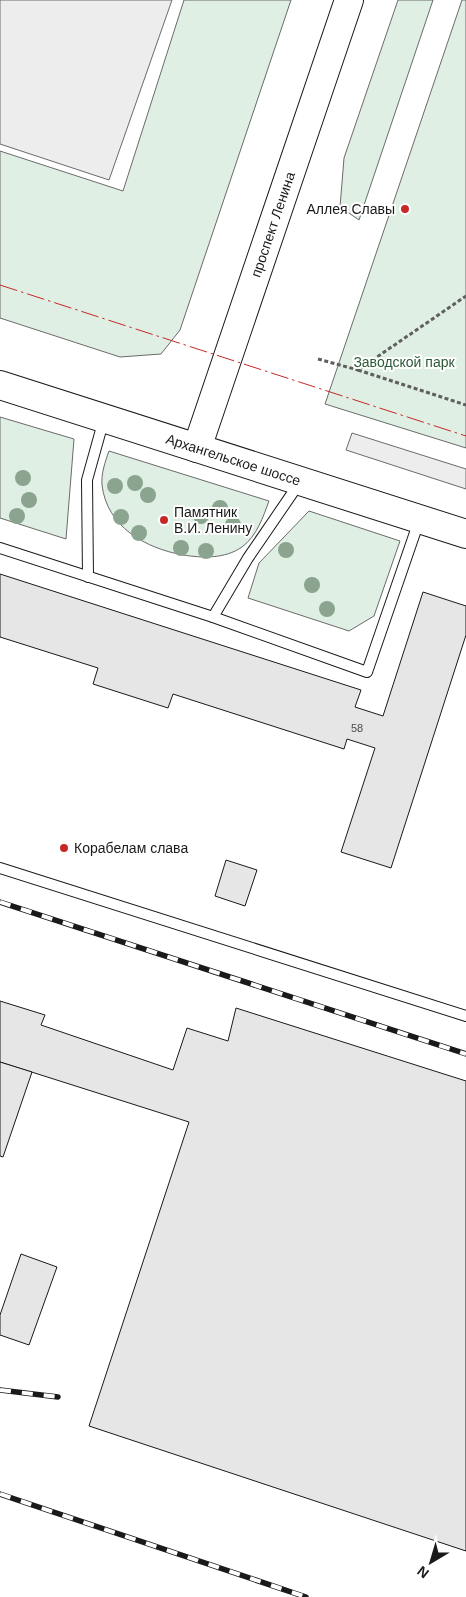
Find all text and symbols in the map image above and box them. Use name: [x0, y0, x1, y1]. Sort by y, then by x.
street label: проспект Ленина: [248, 170, 298, 279]
place label: Аллея Славы: [307, 201, 395, 217]
marker: Аллея Славы: [399, 203, 411, 215]
park label: Заводской парк: [353, 354, 455, 370]
street label: Архангельское шоссе: [164, 431, 303, 489]
place label: Памятник В.И. Ленину: [174, 504, 252, 536]
marker: Памятник В.И. Ленину: [158, 514, 170, 526]
house number: 58: [351, 722, 363, 734]
place label: Корабелам слава: [74, 840, 188, 856]
marker: Корабелам слава: [58, 842, 70, 854]
north arrow: [406, 1537, 456, 1587]
text: N: [414, 1563, 432, 1582]

